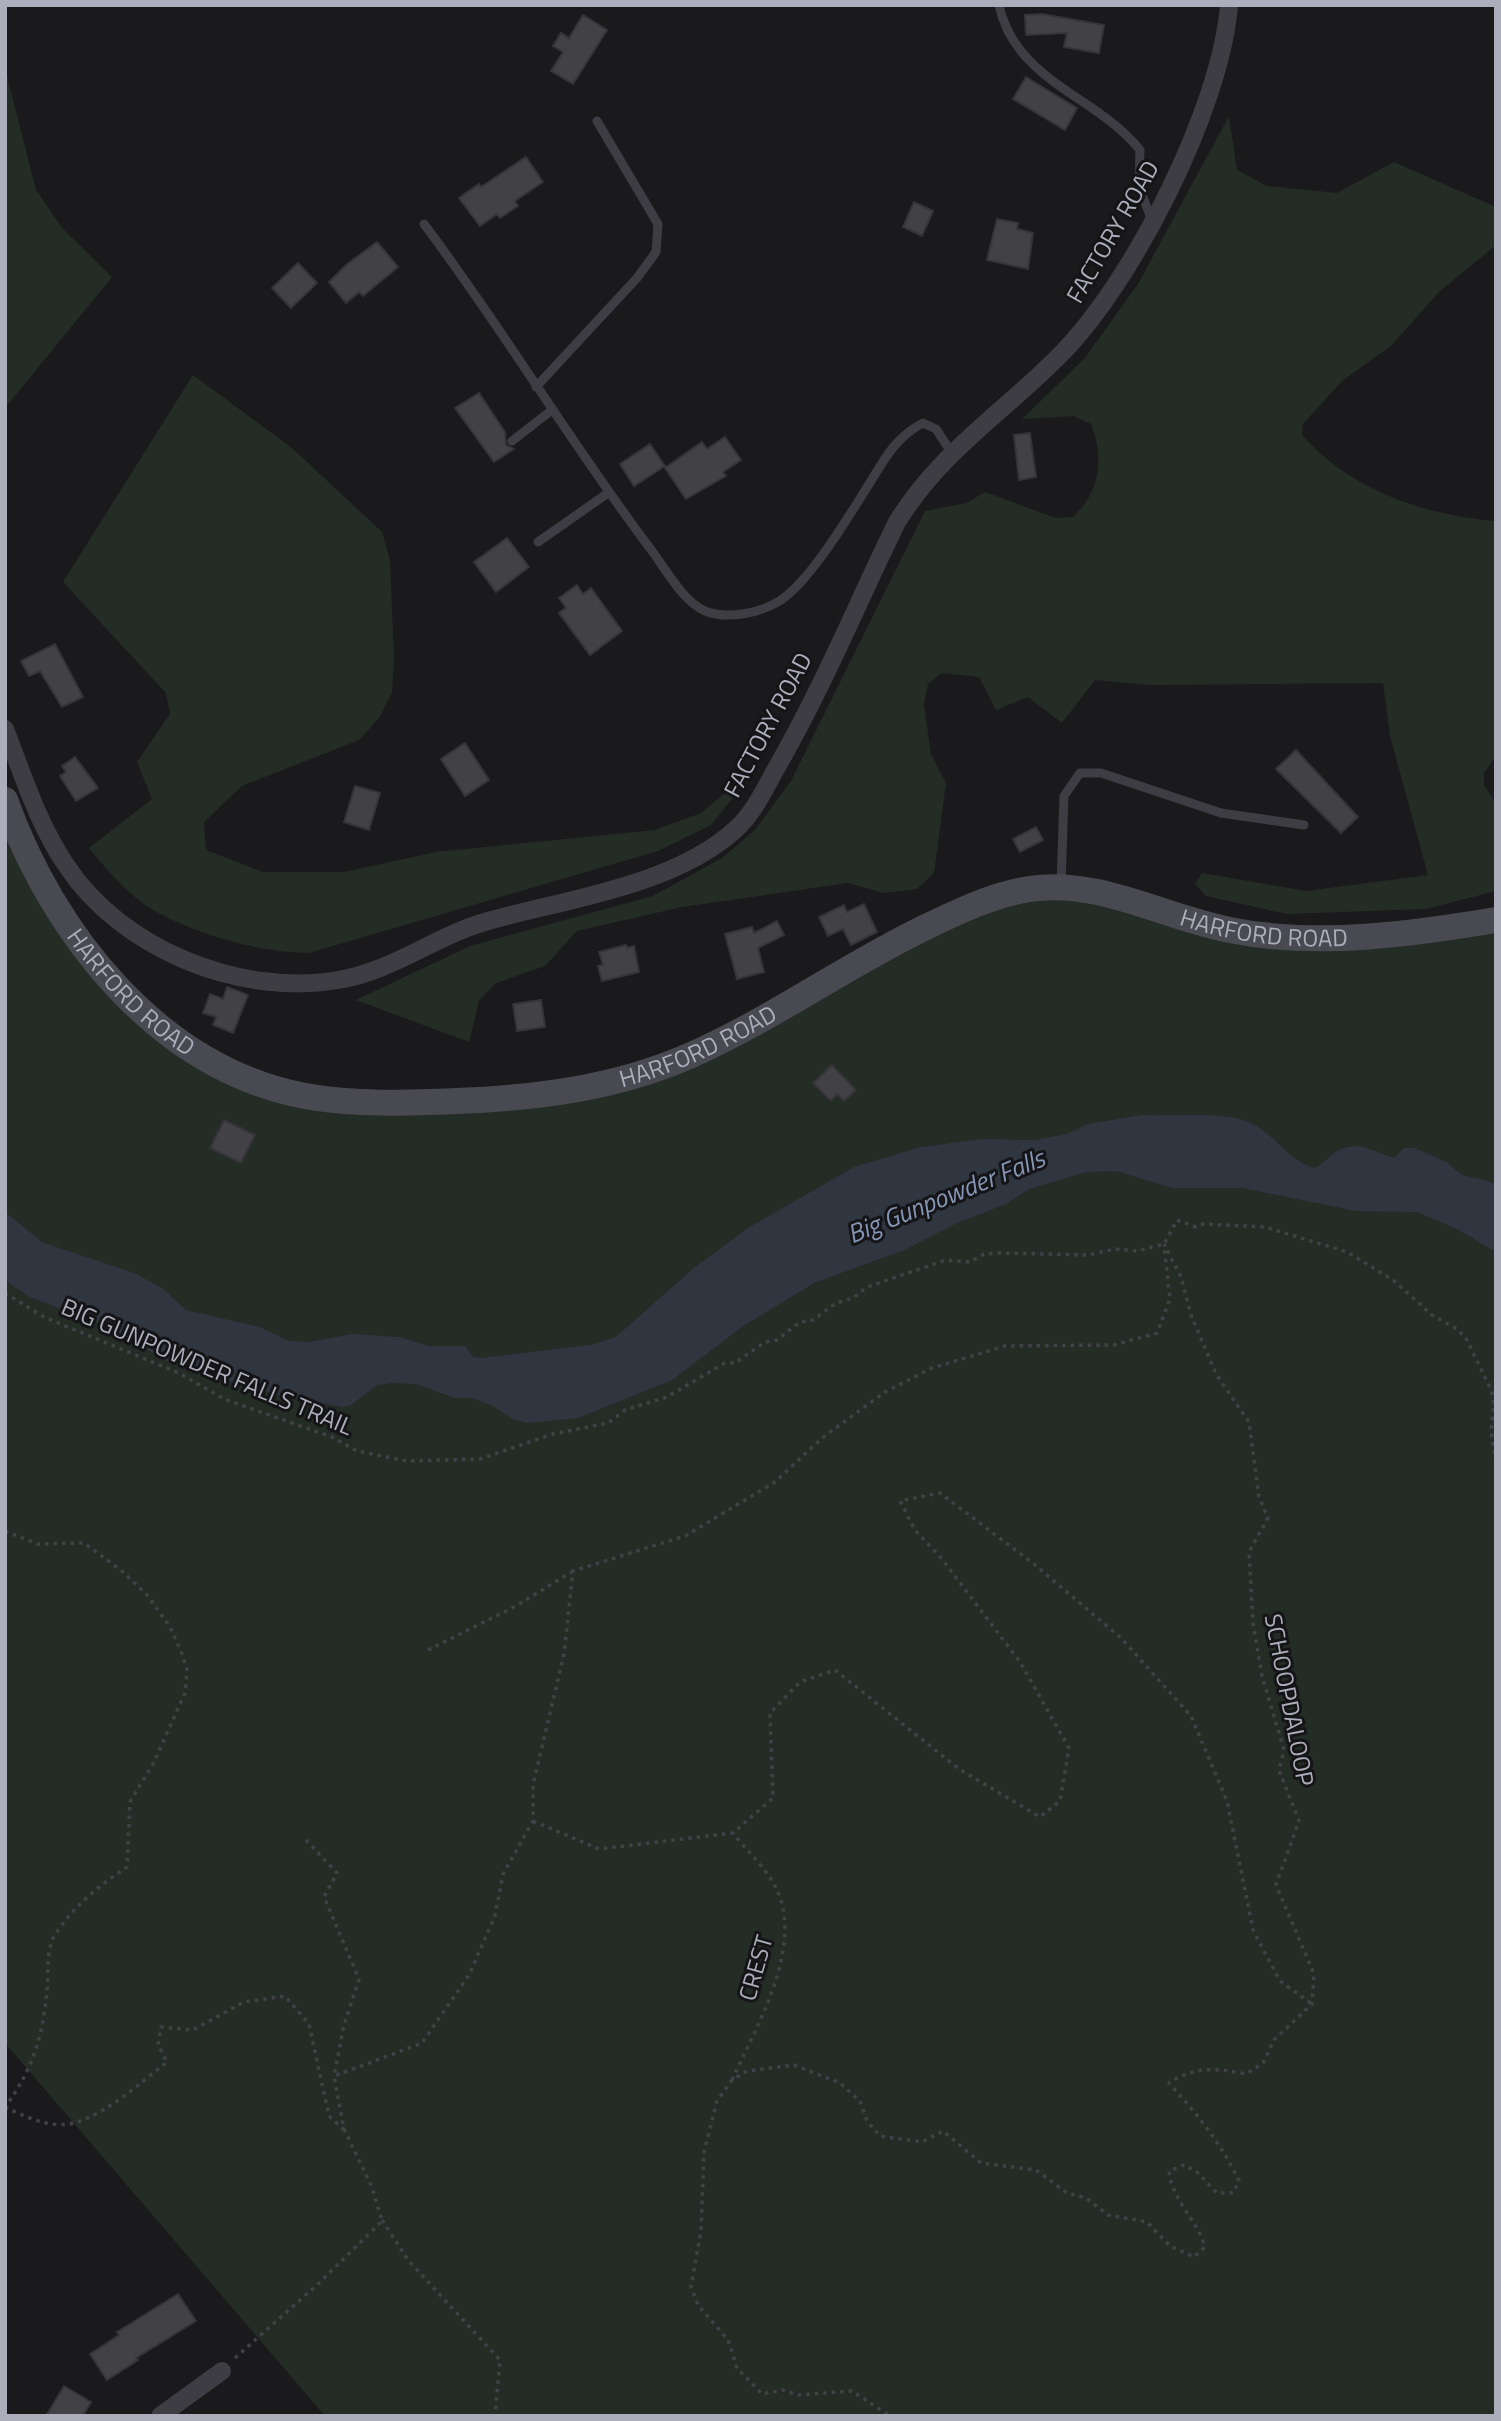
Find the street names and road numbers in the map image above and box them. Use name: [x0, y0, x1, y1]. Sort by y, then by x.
street label: FACTORY ROAD: [1057, 153, 1168, 310]
street label: FACTORY ROAD: [714, 646, 820, 803]
street label: HARFORD ROAD: [1176, 899, 1348, 955]
street label: HARFORD ROAD: [59, 921, 203, 1064]
street label: HARFORD ROAD: [615, 996, 783, 1096]
street label: BIG GUNPOWDER FALLS TRAIL: [56, 1288, 359, 1444]
street label: SCHOOPDALOOP: [1256, 1611, 1324, 1789]
street label: CREST: [729, 1930, 782, 2005]

